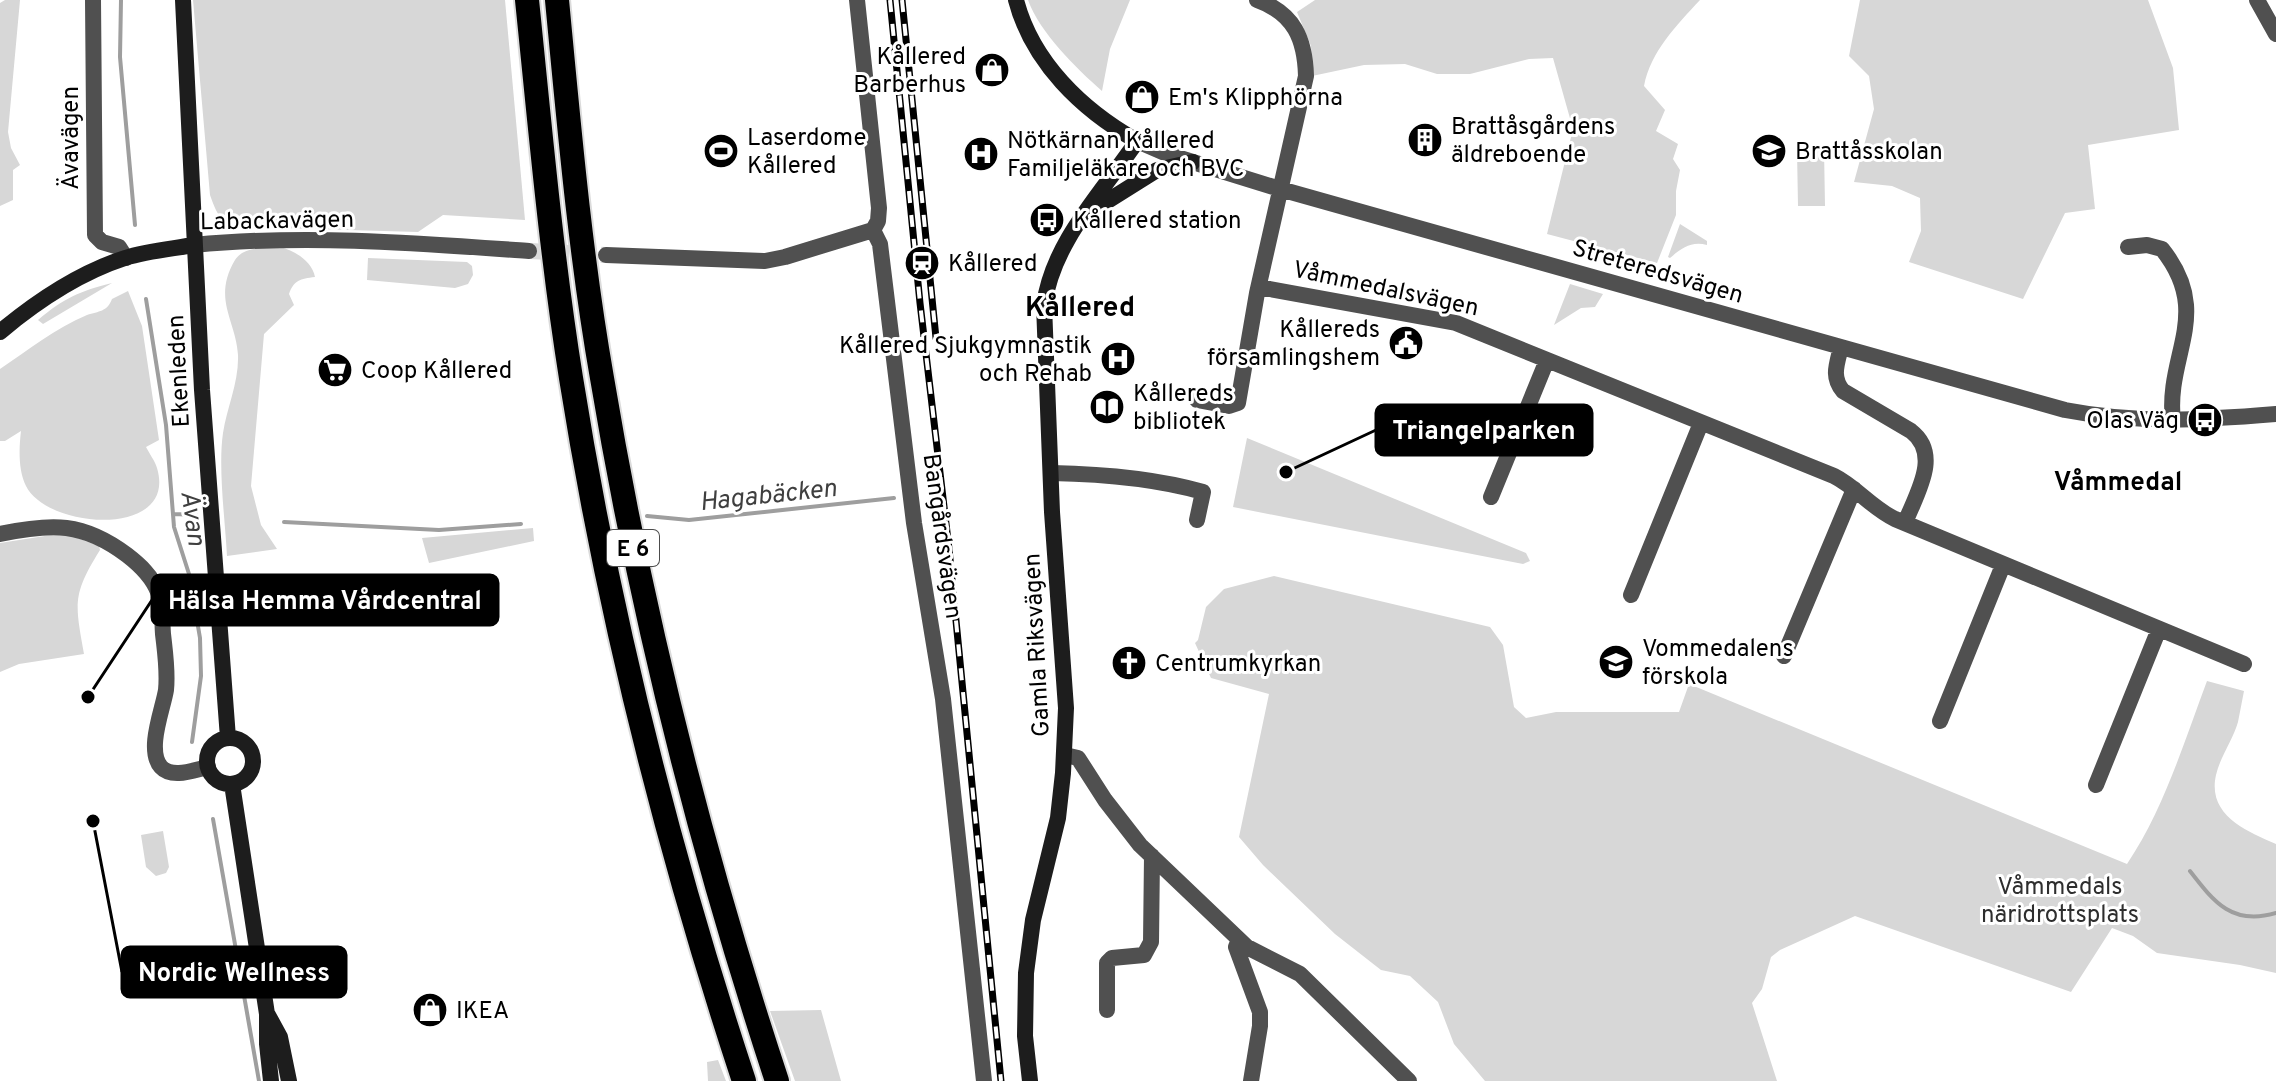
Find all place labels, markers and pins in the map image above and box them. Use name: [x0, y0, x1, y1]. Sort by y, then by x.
place label: Kållered Barberhus: [853, 43, 966, 101]
shop icon: Kållered Barberhus: [973, 51, 1011, 89]
shop icon: Em's Klipphörna: [1123, 78, 1161, 116]
place label: Em's Klipphörna: [1168, 84, 1343, 114]
place label: Brattåsgårdens äldreboende: [1451, 113, 1615, 171]
building icon: Brattåsgårdens äldreboende: [1406, 121, 1444, 159]
place label: Laserdome Kållered: [747, 124, 866, 182]
place label: Nötkärnan Kållered Familjeläkare och BVC: [1007, 127, 1244, 185]
sports icon: Laserdome Kållered: [702, 132, 740, 170]
school or university icon: Brattåsskolan: [1750, 132, 1788, 170]
hospital icon: Nötkärnan Kållered Familjeläkare och BVC: [962, 135, 1000, 173]
place label: Brattåsskolan: [1795, 138, 1943, 168]
bus stop icon: Kållered station: [1028, 201, 1066, 239]
place label: Kållered station: [1073, 207, 1242, 237]
station icon: Kållered: [903, 244, 941, 282]
place label: Kållered: [948, 250, 1037, 280]
place label: Kållereds församlingshem: [1207, 316, 1380, 374]
public building icon: Kållereds församlingshem: [1387, 324, 1425, 362]
place label: Kållered Sjukgymnastik och Rehab: [839, 332, 1092, 390]
hospital icon: Kållered Sjukgymnastik och Rehab: [1099, 340, 1137, 378]
supermarket icon: Coop Kållered: [316, 351, 354, 389]
place label: Coop Kållered: [361, 357, 512, 387]
place label: Kållereds bibliotek: [1133, 380, 1234, 438]
library icon: Kållereds bibliotek: [1088, 388, 1126, 426]
bus stop icon: Olas Väg: [2186, 401, 2224, 439]
callout: Triangelparken: [1376, 405, 1592, 455]
place label: Olas Väg: [2086, 407, 2179, 437]
callout: Hälsa Hemma Vårdcentral: [152, 575, 498, 625]
place label: Vommedalens förskola: [1642, 635, 1794, 693]
school or university icon: Vommedalens förskola: [1597, 643, 1635, 681]
church icon: Centrumkyrkan: [1110, 644, 1148, 682]
place label: Centrumkyrkan: [1155, 650, 1321, 680]
callout: Nordic Wellness: [122, 947, 346, 997]
shop icon: IKEA: [411, 991, 449, 1029]
place label: IKEA: [456, 997, 509, 1027]

